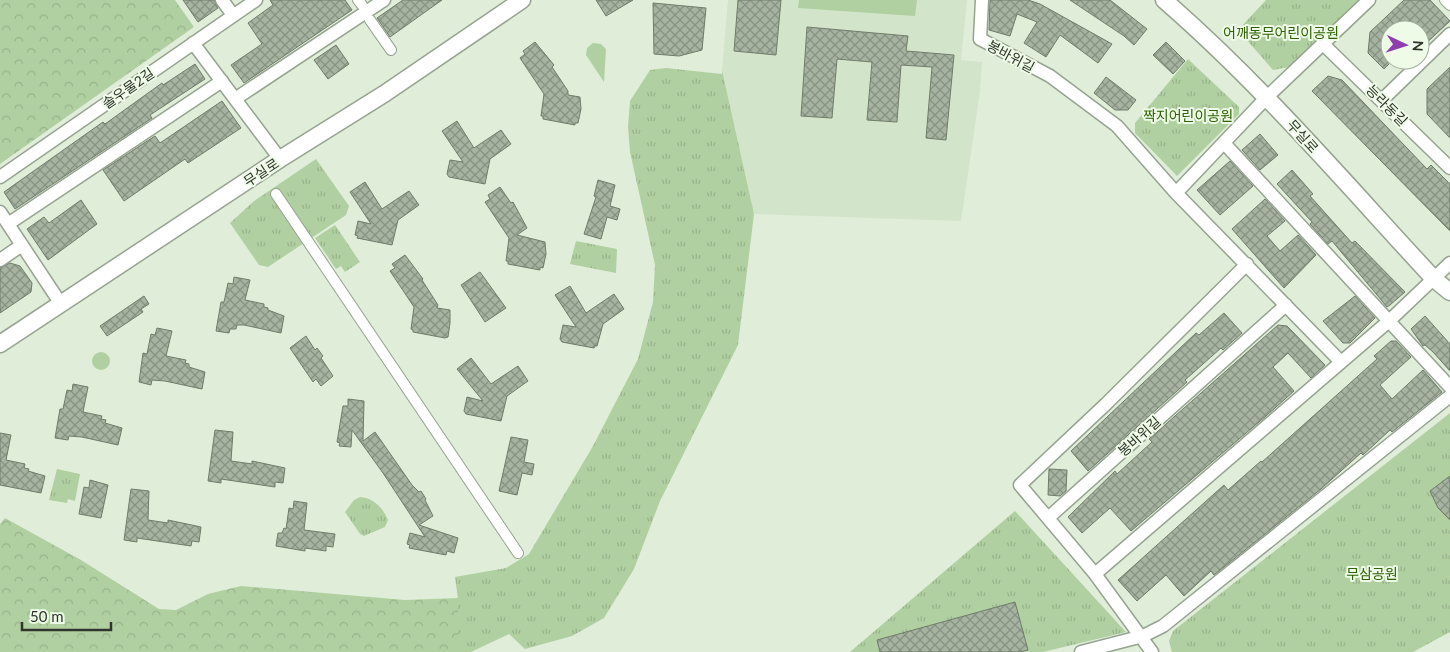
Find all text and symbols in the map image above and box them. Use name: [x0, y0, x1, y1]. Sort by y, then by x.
north arrow: [1380, 20, 1430, 70]
park label: 어깨동무어린이공원: [1223, 24, 1339, 41]
street label: 봉바위길: [984, 36, 1038, 76]
text: N: [1410, 40, 1427, 52]
street label: 솔우물2길: [99, 64, 157, 112]
street label: 능라동길: [1363, 81, 1411, 129]
park label: 짝지어린이공원: [1143, 107, 1233, 124]
street label: 무실로: [1284, 116, 1322, 156]
street label: 무실로: [240, 154, 282, 190]
street label: 봉바위길: [1114, 412, 1164, 460]
park label: 무삼공원: [1346, 565, 1398, 582]
scale bar: [22, 600, 111, 632]
text: 50 m: [30, 607, 64, 625]

